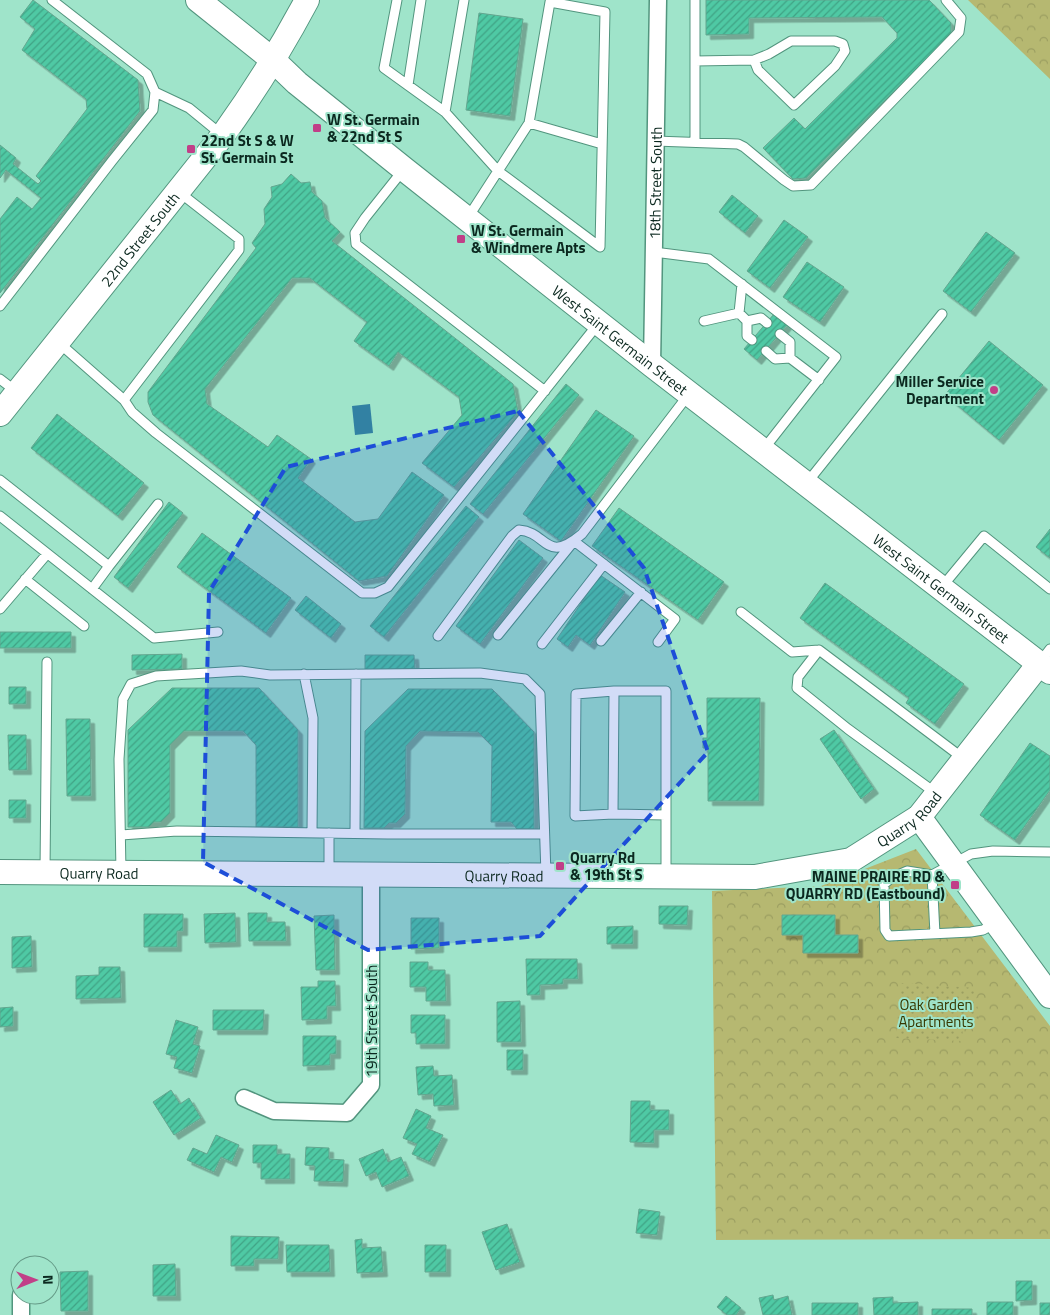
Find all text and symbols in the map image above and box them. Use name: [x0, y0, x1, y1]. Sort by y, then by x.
place label: W St. Germain & 22nd St S: [327, 108, 420, 148]
marker: W St. Germain & 22nd St S: [311, 122, 323, 134]
street label: 18th Street South: [643, 126, 667, 240]
place label: 22nd St S & W St. Germain St: [201, 129, 294, 169]
marker: 22nd St S & W St. Germain St: [185, 143, 197, 155]
street label: 22nd Street South: [95, 187, 185, 291]
place label: W St. Germain & Windmere Apts: [471, 219, 586, 259]
marker: W St. Germain & Windmere Apts: [455, 233, 467, 245]
street label: West Saint Germain Street: [547, 279, 694, 401]
place label: Miller Service Department: [896, 370, 985, 410]
marker: Miller Service Department: [988, 384, 1000, 396]
street label: West Saint Germain Street: [868, 528, 1015, 649]
street label: Quarry Road: [872, 786, 947, 853]
place label: Quarry Rd & 19th St S: [570, 846, 643, 886]
marker: Quarry Rd & 19th St S: [554, 860, 566, 872]
street label: Quarry Road: [60, 861, 138, 884]
street label: Quarry Road: [464, 864, 543, 887]
place label: MAINE PRAIRE RD & QUARRY RD (Eastbound): [786, 865, 945, 905]
marker: MAINE PRAIRE RD & QUARRY RD (Eastbound): [949, 879, 961, 891]
street label: 19th Street South: [360, 965, 383, 1077]
park label: Oak Garden Apartments: [898, 993, 974, 1033]
north arrow: [10, 1255, 60, 1305]
text: N: [38, 1275, 59, 1285]

